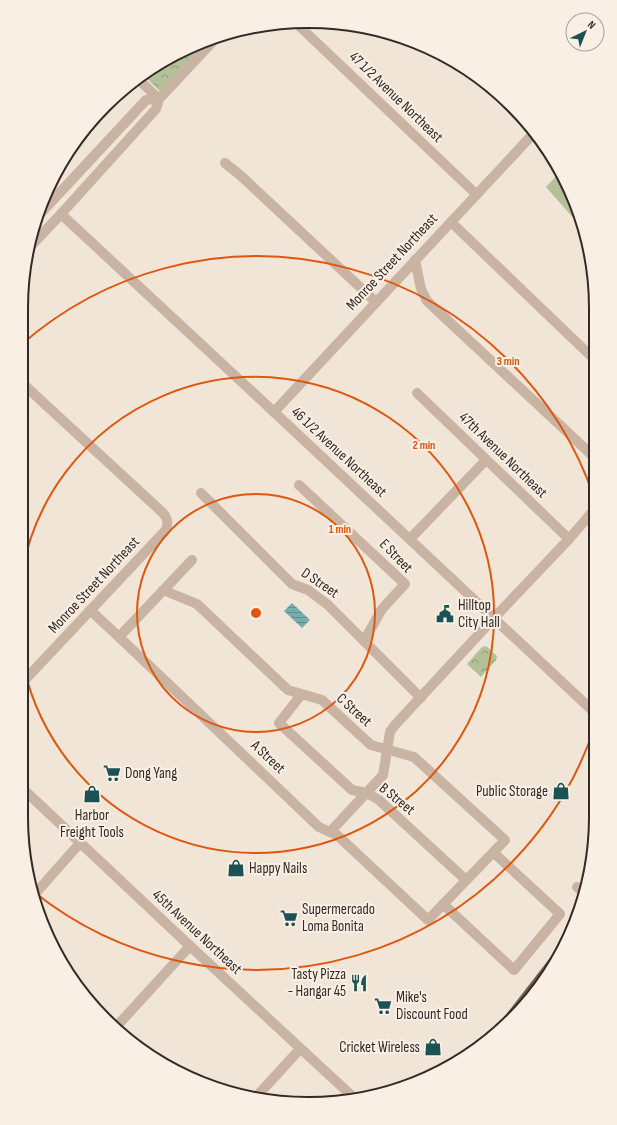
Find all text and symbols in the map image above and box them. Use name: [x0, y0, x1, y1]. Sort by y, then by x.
north arrow: [565, 12, 605, 52]
text: N: [585, 18, 598, 32]
street label: 47 1/2 Avenue Northeast: [345, 47, 447, 147]
street label: Monroe Street Northeast: [342, 209, 442, 314]
text: 3 min: [497, 354, 519, 369]
street label: 46 1/2 Avenue Northeast: [287, 403, 391, 501]
street label: 47th Avenue Northeast: [455, 408, 552, 502]
text: 2 min: [413, 438, 435, 453]
text: 1 min: [329, 522, 351, 537]
street label: Monroe Street Northeast: [44, 532, 144, 637]
street label: E Street: [375, 535, 417, 577]
street label: D Street: [298, 564, 343, 603]
place label: Hilltop City Hall: [458, 596, 500, 632]
public building icon: Hilltop City Hall: [435, 604, 455, 624]
centre of rings: [249, 606, 263, 620]
street label: C Street: [332, 689, 376, 731]
street label: A Street: [246, 736, 290, 778]
supermarket icon: Dong Yang: [102, 763, 122, 783]
place label: Dong Yang: [125, 764, 177, 783]
street label: B Street: [375, 779, 419, 819]
shop icon: Public Storage: [551, 781, 571, 801]
place label: Public Storage: [476, 782, 548, 801]
shop icon: Harbor Freight Tools: [82, 784, 102, 804]
place label: Harbor Freight Tools: [60, 806, 124, 842]
shop icon: Happy Nails: [226, 858, 246, 878]
place label: Happy Nails: [249, 859, 307, 878]
street label: 45th Avenue Northeast: [148, 886, 246, 979]
place label: Supermercado Loma Bonita: [302, 900, 375, 936]
supermarket icon: Supermercado Loma Bonita: [279, 908, 299, 928]
place label: Tasty Pizza - Hangar 45: [288, 965, 346, 1001]
restaurant icon: Tasty Pizza - Hangar 45: [349, 973, 369, 993]
place label: Mike's Discount Food: [396, 988, 468, 1024]
supermarket icon: Mike's Discount Food: [373, 996, 393, 1016]
shop icon: Cricket Wireless: [423, 1037, 443, 1057]
place label: Cricket Wireless: [339, 1038, 420, 1057]

